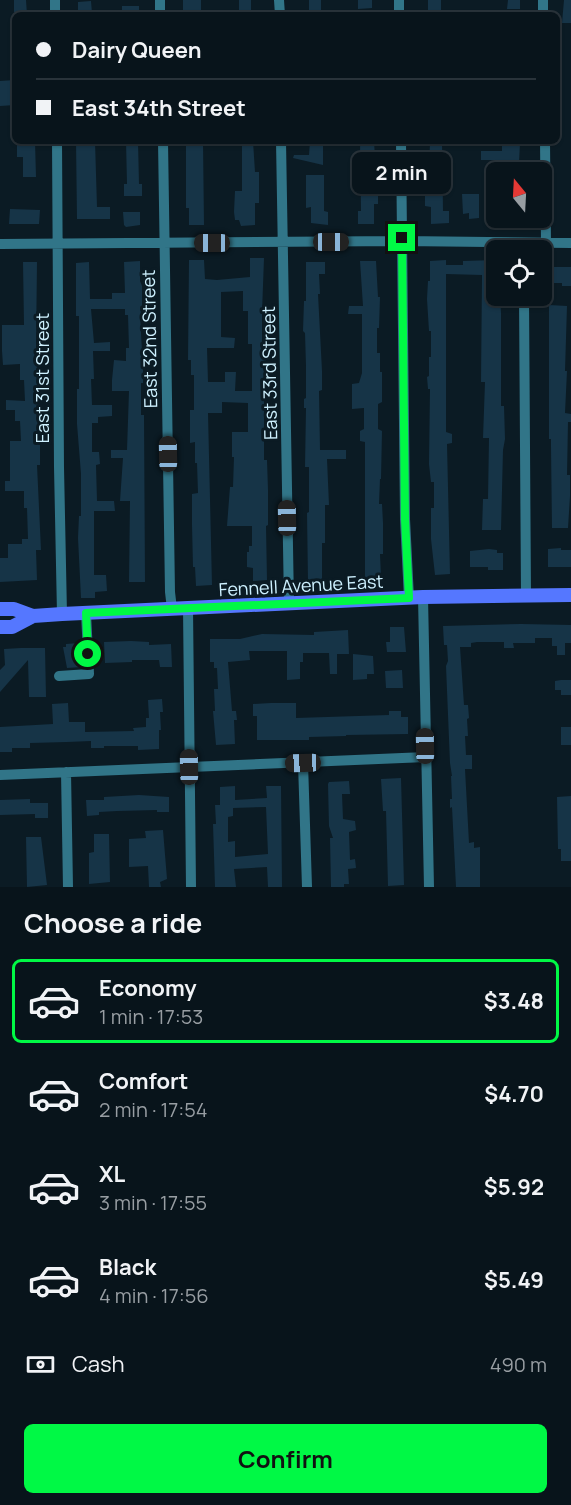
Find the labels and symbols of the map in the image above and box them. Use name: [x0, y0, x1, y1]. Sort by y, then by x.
callout: 2 min: [352, 151, 452, 193]
north arrow: [486, 162, 552, 228]
route end: [388, 224, 415, 251]
car: [313, 233, 349, 251]
car: [194, 234, 230, 252]
street label: East 32nd Street: [136, 270, 162, 408]
street label: East 33rd Street: [256, 306, 282, 440]
street label: East 31st Street: [30, 313, 54, 443]
car: [159, 436, 177, 472]
car: [278, 500, 296, 536]
street label: Fennell Avenue East: [218, 569, 384, 601]
route start: [74, 640, 101, 667]
car: [416, 728, 434, 764]
car: [180, 749, 198, 785]
car: [285, 753, 321, 773]

